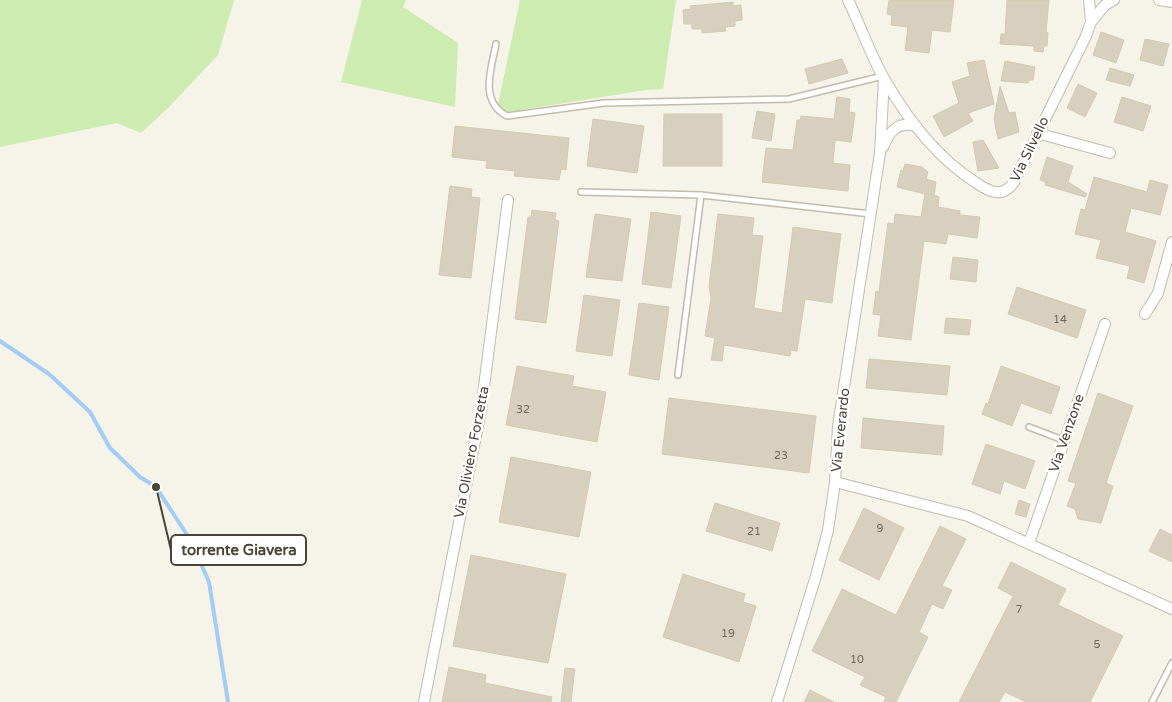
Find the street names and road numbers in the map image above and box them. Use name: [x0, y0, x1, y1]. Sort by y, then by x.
street label: Via Silvello: [1006, 114, 1053, 185]
street label: Via Oliviero Forzetta: [450, 385, 493, 520]
street label: Via Everardo: [828, 387, 853, 473]
street label: Via Venzone: [1045, 392, 1088, 475]

